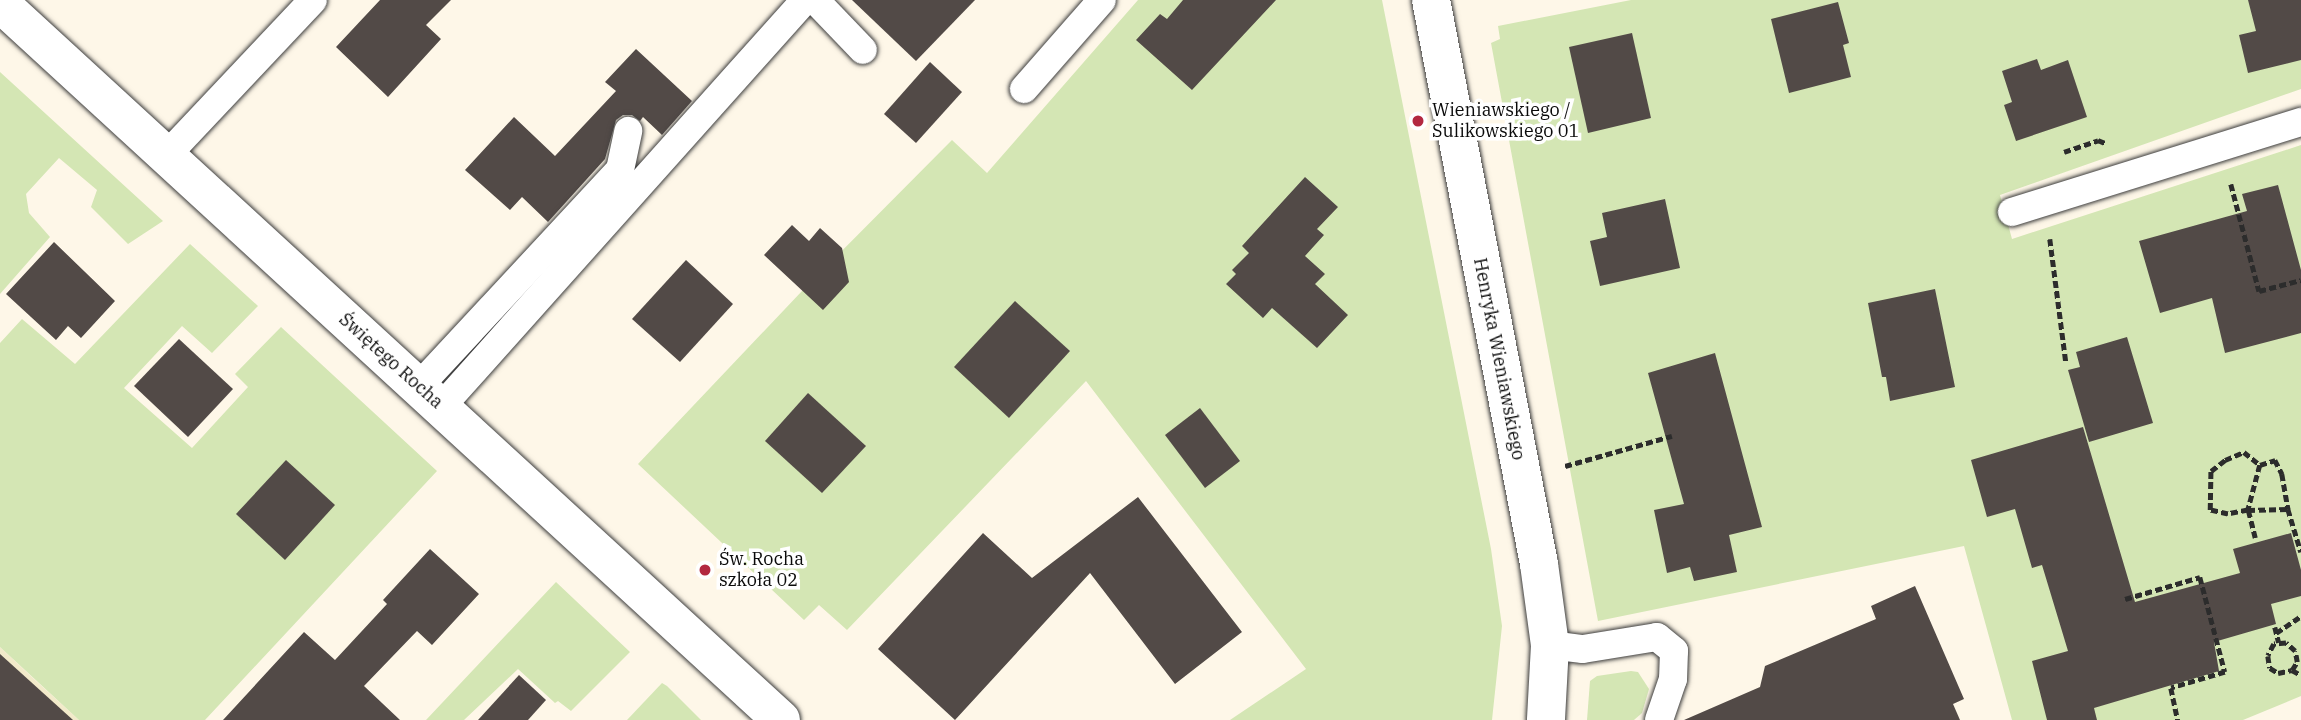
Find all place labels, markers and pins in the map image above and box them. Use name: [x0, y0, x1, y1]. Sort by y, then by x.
place label: Wieniawskiego / Sulikowskiego 01: [1432, 100, 1579, 142]
marker: Wieniawskiego / Sulikowskiego 01: [1410, 113, 1426, 129]
place label: Św. Rocha szkoła 02: [719, 549, 804, 592]
marker: Św. Rocha szkoła 02: [697, 562, 713, 578]

